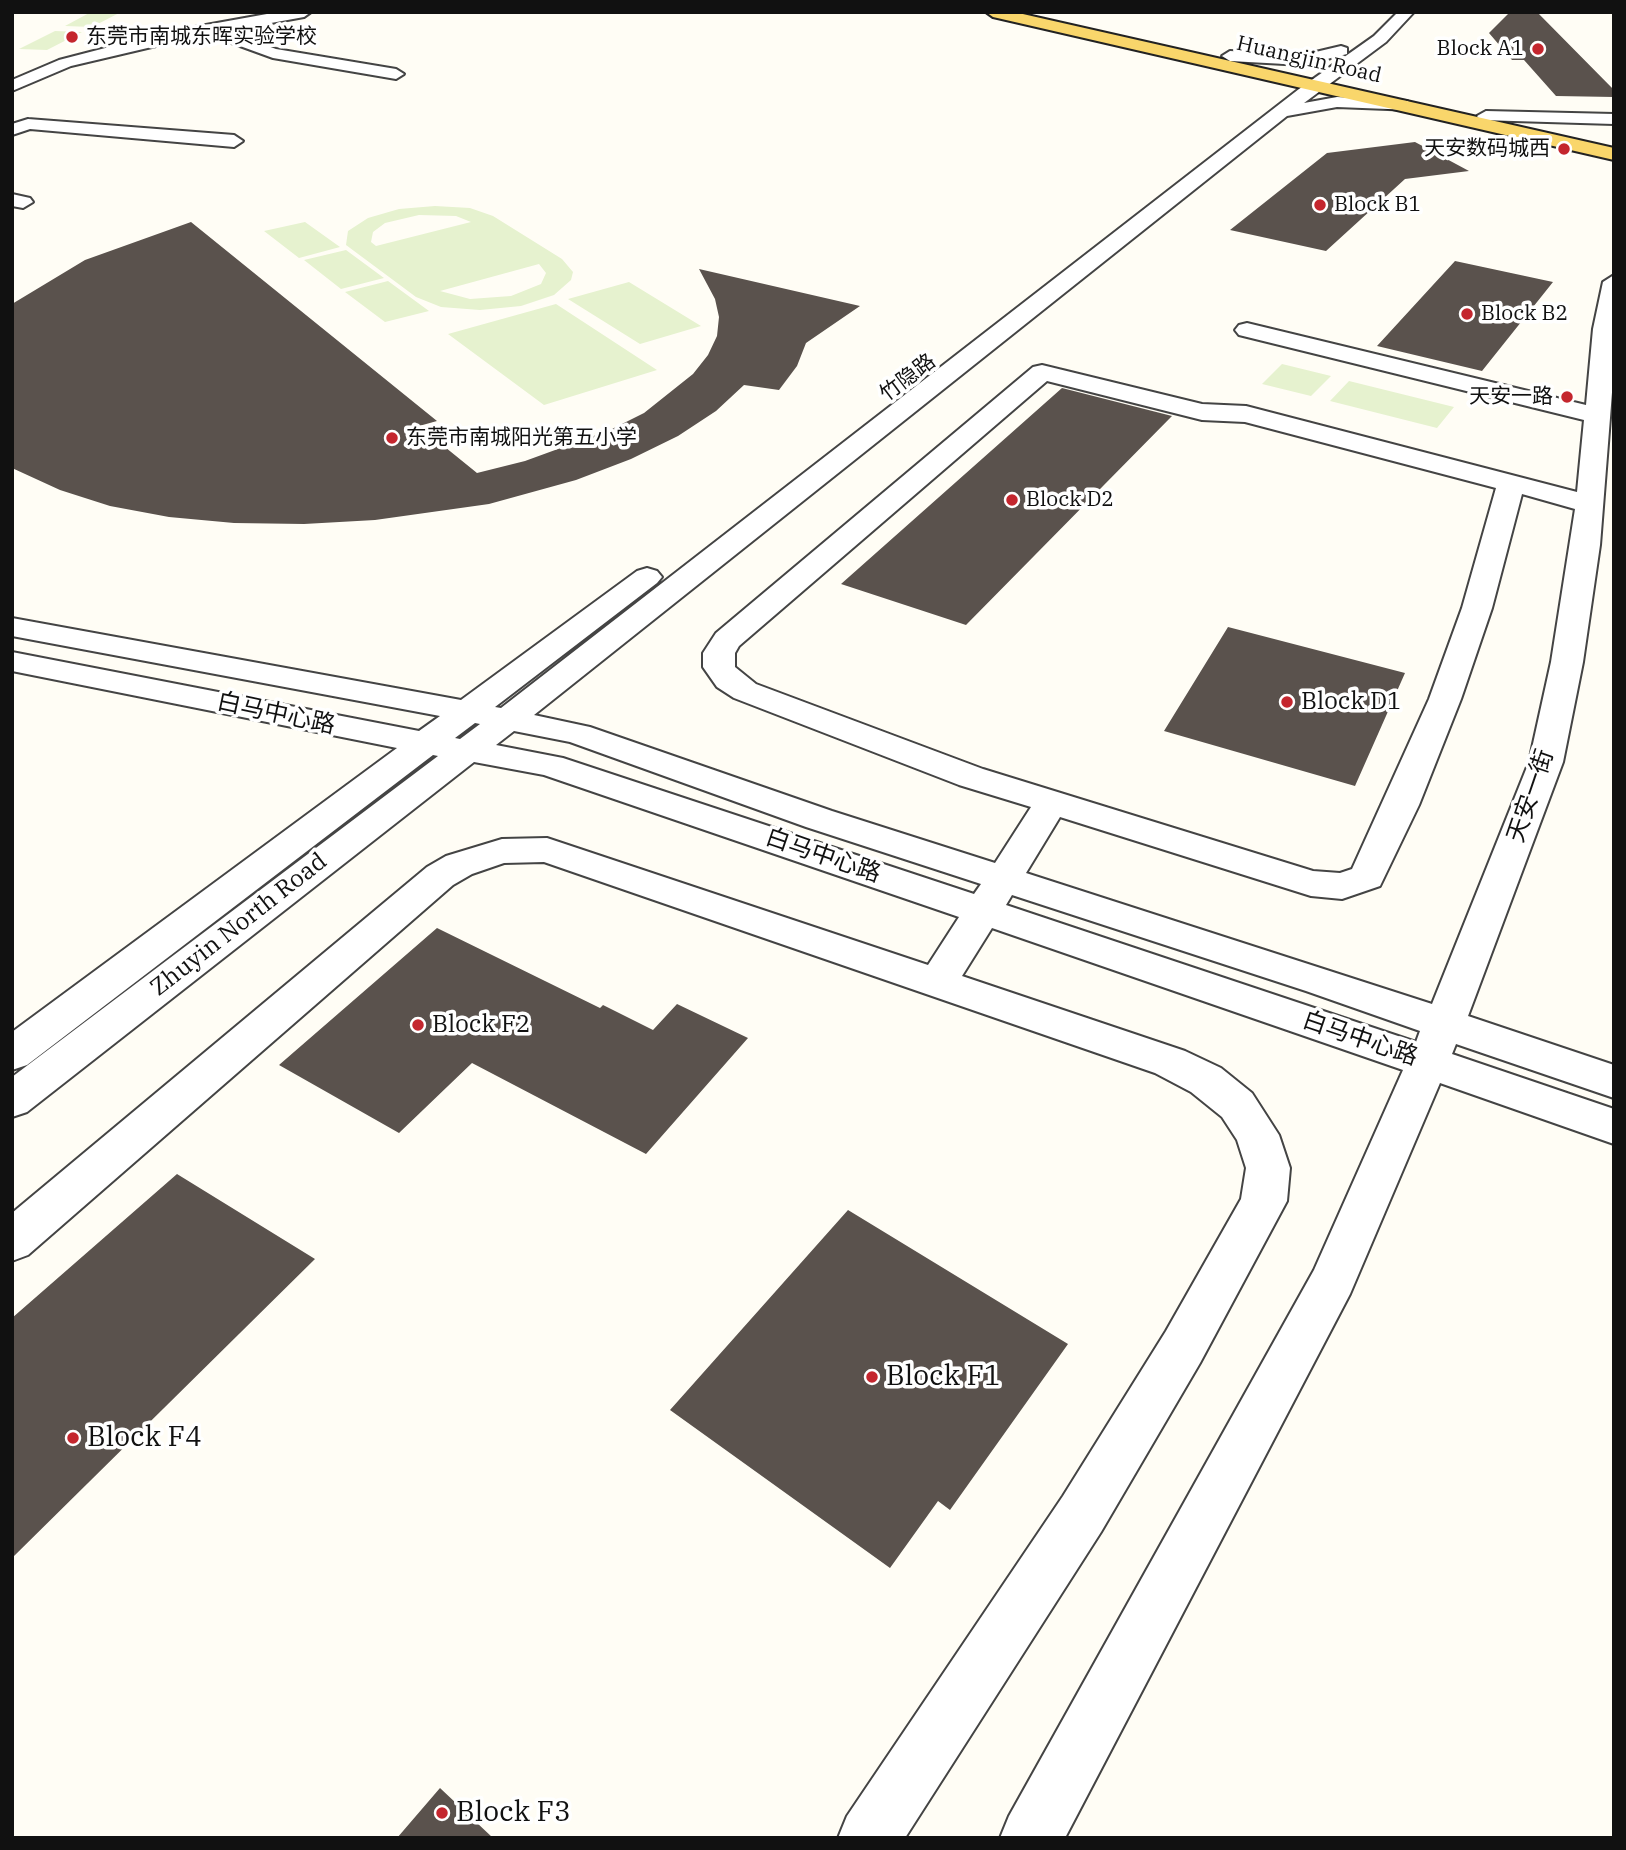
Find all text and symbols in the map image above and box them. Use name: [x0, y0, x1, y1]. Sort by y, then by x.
place label: 东莞市南城东晖实验学校: [86, 24, 317, 50]
marker: 东莞市南城东晖实验学校: [64, 29, 80, 45]
street label: Huangjin Road: [1234, 31, 1384, 89]
place label: Block A1: [1437, 36, 1524, 62]
marker: Block A1: [1530, 41, 1546, 57]
place label: 天安数码城西: [1424, 136, 1550, 162]
marker: 天安数码城西: [1556, 141, 1572, 157]
place label: Block B1: [1334, 192, 1421, 218]
marker: Block B1: [1312, 197, 1328, 213]
place label: Block B2: [1481, 301, 1568, 327]
marker: Block B2: [1459, 306, 1475, 322]
street label: 竹隐路: [875, 349, 941, 407]
place label: 天安一路: [1469, 384, 1553, 410]
marker: 天安一路: [1559, 389, 1575, 405]
place label: 东莞市南城阳光第五小学: [406, 425, 637, 451]
marker: 东莞市南城阳光第五小学: [384, 430, 400, 446]
place label: Block D2: [1026, 487, 1114, 513]
marker: Block D2: [1004, 492, 1020, 508]
street label: 白马中心路: [214, 687, 338, 741]
place label: Block D1: [1301, 688, 1401, 716]
marker: Block D1: [1279, 694, 1295, 710]
street label: 天安一街: [1502, 746, 1560, 846]
street label: 白马中心路: [762, 823, 884, 889]
street label: Zhuyin North Road: [145, 847, 333, 1003]
street label: 白马中心路: [1299, 1006, 1421, 1072]
place label: Block F2: [432, 1011, 530, 1039]
marker: Block F2: [410, 1017, 426, 1033]
place label: Block F1: [886, 1360, 1001, 1394]
marker: Block F1: [864, 1369, 880, 1385]
place label: Block F4: [87, 1421, 202, 1455]
marker: Block F4: [65, 1430, 81, 1446]
place label: Block F3: [456, 1796, 571, 1830]
marker: Block F3: [434, 1805, 450, 1821]

